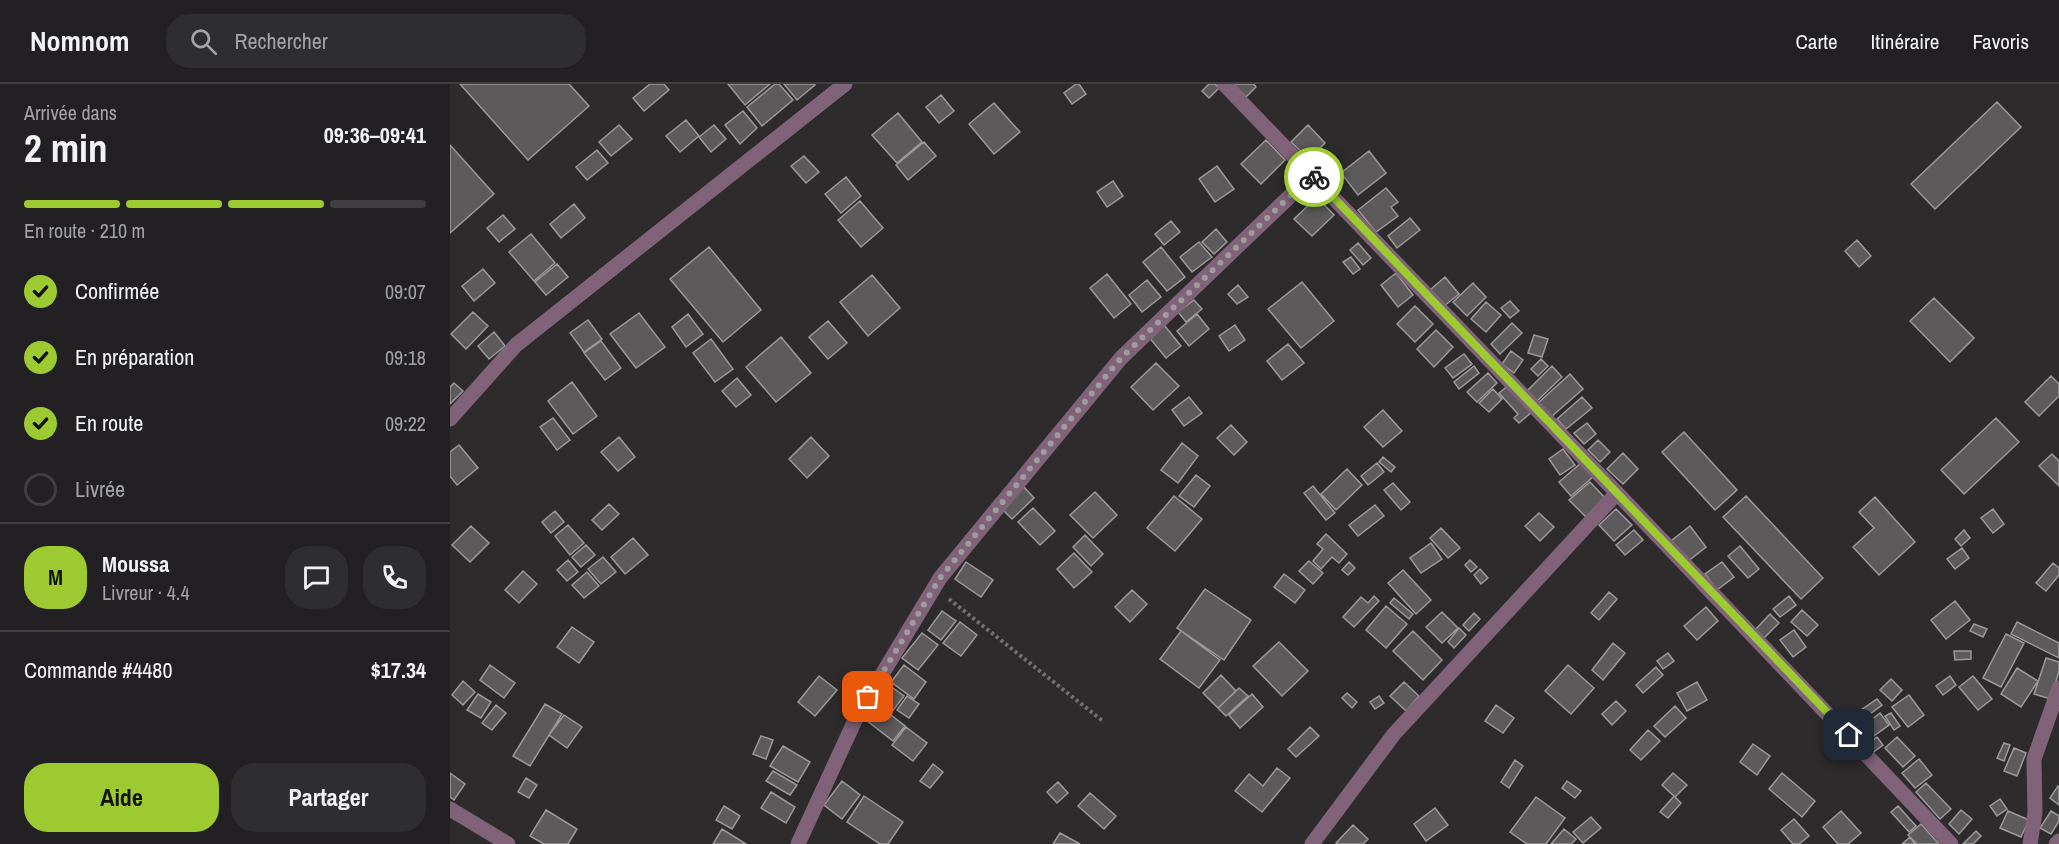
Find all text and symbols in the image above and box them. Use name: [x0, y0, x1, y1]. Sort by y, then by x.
search box: [166, 14, 586, 68]
text: Nomnom: [30, 22, 130, 60]
icon: search: [187, 25, 220, 58]
text: Rechercher: [235, 26, 328, 56]
text: Carte: [1795, 27, 1838, 56]
text: Itinéraire: [1871, 27, 1939, 56]
text: Favoris: [1972, 27, 2029, 56]
text: Arrivée dans: [24, 99, 117, 126]
text: 09:36–09:41: [324, 120, 426, 150]
text: 2 min: [24, 122, 108, 174]
courier: [1284, 147, 1344, 207]
icon: bike: [1298, 161, 1331, 194]
text: En route · 210 m: [24, 217, 145, 244]
icon: check: [24, 275, 57, 308]
text: Confirmée: [75, 276, 159, 306]
text: 09:07: [385, 278, 426, 305]
icon: check: [24, 341, 57, 374]
text: En préparation: [75, 342, 194, 372]
text: 09:18: [385, 344, 426, 371]
icon: check: [24, 407, 57, 440]
text: En route: [75, 408, 143, 438]
text: 09:22: [385, 410, 426, 437]
text: Livrée: [75, 474, 125, 504]
button: chat: [285, 546, 348, 609]
button: phone: [363, 546, 426, 609]
text: Moussa: [102, 549, 169, 579]
text: M: [48, 562, 63, 592]
text: Livreur · 4.4: [102, 579, 190, 606]
text: Commande #4480: [24, 655, 172, 685]
text: $17.34: [371, 655, 426, 685]
pin: [842, 671, 893, 722]
icon: bag: [851, 680, 884, 713]
pin: [1823, 709, 1874, 760]
icon: home: [1832, 718, 1865, 751]
button: Aide: [24, 763, 219, 832]
button: Partager: [231, 763, 426, 832]

